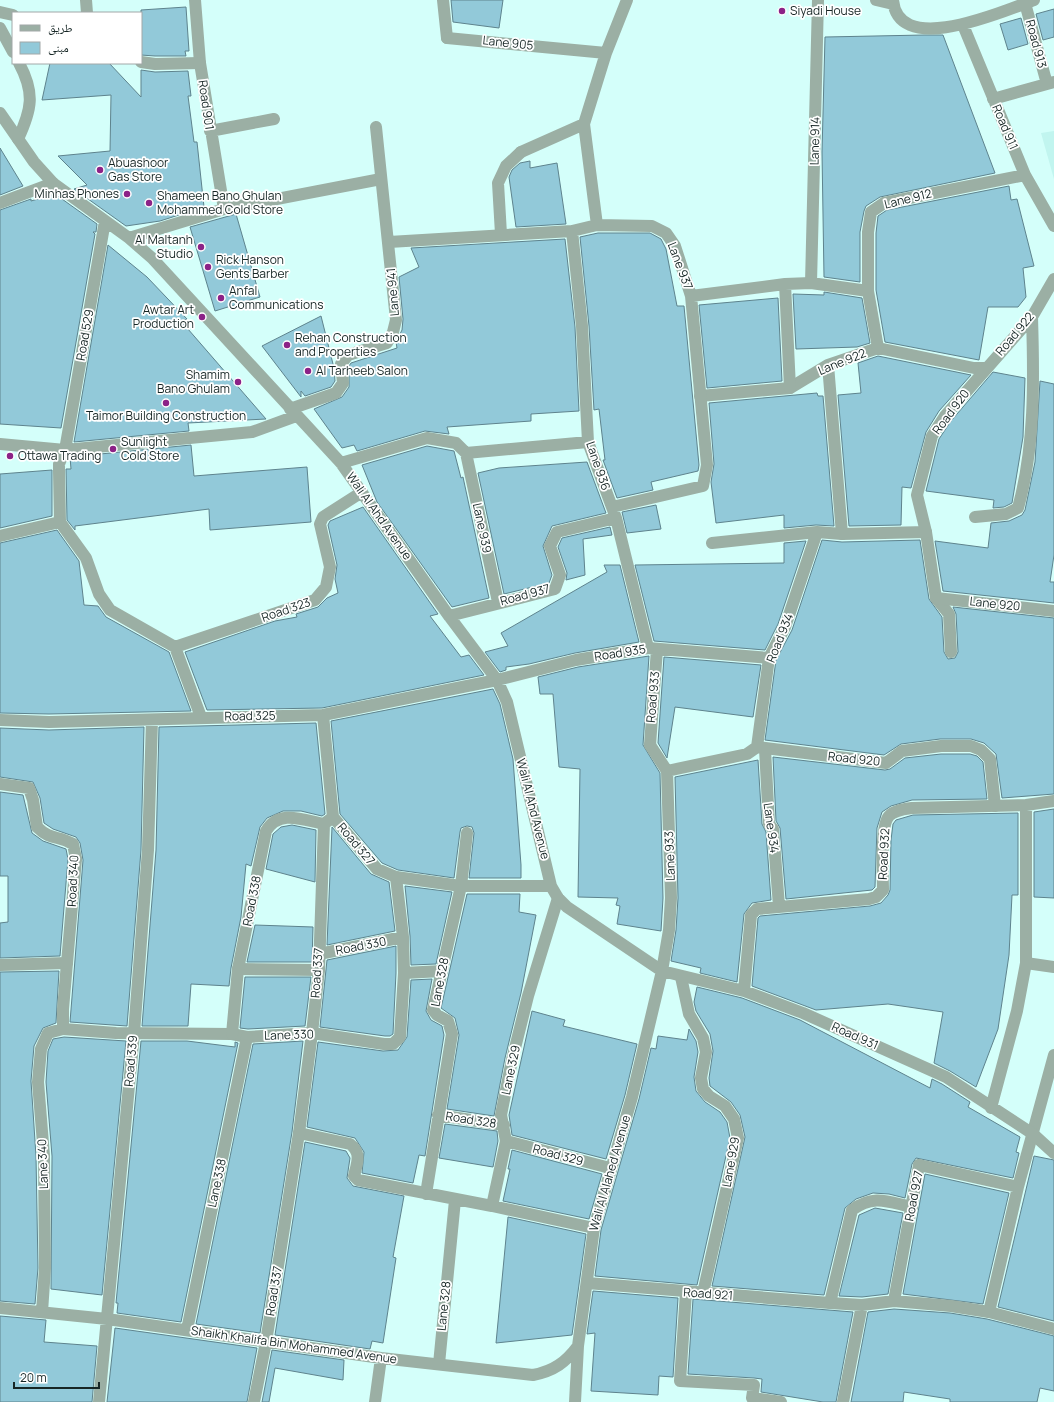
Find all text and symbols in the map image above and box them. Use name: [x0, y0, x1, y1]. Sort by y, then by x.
place label: Siyadi House: [790, 2, 861, 19]
marker: Siyadi House: [777, 6, 787, 16]
legend: [12, 12, 142, 64]
street label: Road 913: [1022, 18, 1051, 70]
text: طريق: [48, 19, 73, 36]
street label: Lane 905: [482, 31, 534, 54]
text: مبنى: [48, 39, 69, 56]
street label: Road 901: [195, 79, 218, 131]
street label: Road 911: [988, 102, 1023, 152]
street label: Lane 914: [806, 117, 823, 165]
place label: Abuashoor Gas Store: [108, 154, 169, 185]
marker: Abuashoor Gas Store: [95, 165, 105, 175]
street label: Lane 912: [882, 184, 934, 213]
place label: Minhas Phones: [35, 185, 119, 202]
place label: Shameen Bano Ghulan Mohammed Cold Store: [157, 187, 283, 218]
marker: Minhas Phones: [122, 189, 132, 199]
marker: Shameen Bano Ghulan Mohammed Cold Store: [144, 198, 154, 208]
place label: Al Maltanh Studio: [135, 231, 193, 262]
street label: Lane 937: [664, 240, 697, 292]
marker: Al Maltanh Studio: [196, 242, 206, 252]
place label: Rick Hanson Gents Barber: [216, 251, 289, 282]
marker: Rick Hanson Gents Barber: [203, 262, 213, 272]
street label: Lane 941: [382, 267, 403, 317]
place label: Anfal Communications: [229, 282, 324, 313]
marker: Anfal Communications: [216, 293, 226, 303]
place label: Awtar Art Production: [133, 301, 194, 332]
street label: Road 529: [72, 308, 97, 362]
street label: Road 922: [991, 308, 1038, 359]
marker: Awtar Art Production: [197, 312, 207, 322]
place label: Rehan Construction and Properties: [295, 329, 407, 360]
marker: Rehan Construction and Properties: [282, 340, 292, 350]
street label: Lane 922: [815, 344, 869, 379]
place label: Al Tarheeb Salon: [316, 362, 408, 379]
place label: Shamim Bano Ghulam: [157, 366, 230, 397]
marker: Al Tarheeb Salon: [303, 366, 313, 376]
marker: Shamim Bano Ghulam: [233, 377, 243, 387]
street label: Road 920: [928, 386, 973, 438]
marker: Taimor Building Construction: [161, 398, 171, 408]
place label: Taimor Building Construction: [86, 407, 246, 424]
place label: Sunlight Cold Store: [121, 433, 179, 464]
street label: Lane 936: [582, 439, 615, 493]
marker: Sunlight Cold Store: [108, 444, 118, 454]
place label: Ottawa Trading: [18, 447, 101, 464]
marker: Ottawa Trading: [5, 451, 15, 461]
street label: Wali Al Ahd Avenue: [343, 468, 416, 563]
street label: Lane 939: [469, 501, 496, 555]
street label: Road 937: [498, 580, 552, 609]
street label: Lane 920: [969, 592, 1021, 615]
street label: Road 323: [259, 593, 313, 626]
street label: Road 934: [762, 611, 797, 665]
street label: Road 935: [593, 640, 647, 665]
street label: Road 933: [642, 671, 663, 723]
street label: Road 325: [224, 707, 276, 724]
street label: Road 920: [827, 747, 881, 770]
street label: Wali Al Ahd Avenue: [513, 757, 554, 861]
street label: Lane 934: [760, 802, 783, 854]
street label: Road 327: [334, 819, 379, 868]
street label: Road 932: [874, 828, 893, 880]
street label: Lane 933: [660, 831, 679, 881]
street label: Road 340: [63, 855, 82, 907]
street label: Road 338: [238, 874, 265, 928]
street label: Road 330: [334, 932, 388, 959]
street label: Road 337: [306, 947, 327, 999]
street label: Lane 328: [426, 956, 453, 1008]
street label: Road 931: [829, 1018, 881, 1053]
street label: Lane 330: [264, 1025, 314, 1044]
street label: Road 339: [120, 1035, 141, 1087]
street label: Lane 329: [497, 1044, 524, 1096]
street label: Road 328: [444, 1107, 498, 1132]
street label: Wali Al Alahed Avenue: [585, 1113, 634, 1233]
street label: Lane 929: [718, 1135, 743, 1189]
street label: Lane 340: [33, 1139, 52, 1189]
street label: Road 329: [531, 1140, 585, 1169]
street label: Lane 338: [203, 1157, 230, 1209]
street label: Road 927: [900, 1169, 927, 1223]
street label: Road 337: [261, 1265, 286, 1317]
street label: Lane 328: [432, 1280, 455, 1332]
street label: Road 921: [683, 1283, 733, 1304]
street label: Shaikh Khalifa Bin Mohammed Avenue: [190, 1322, 398, 1367]
scale bar: [14, 1364, 99, 1390]
text: 20 m: [20, 1369, 47, 1386]

